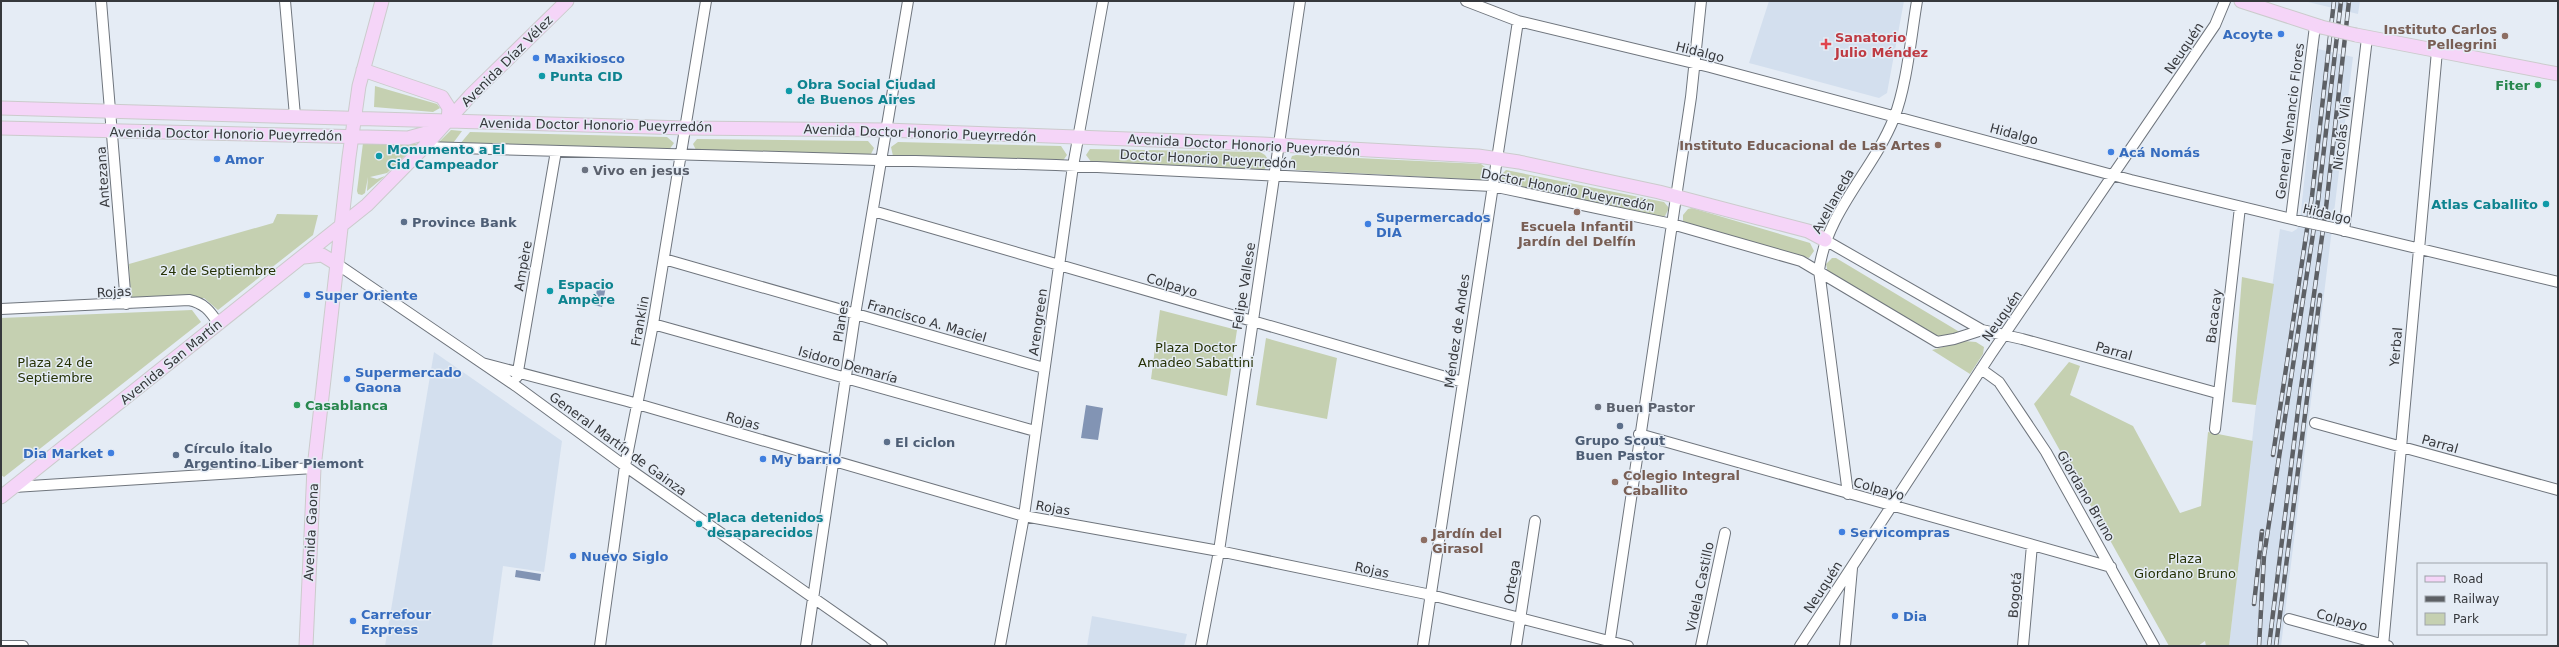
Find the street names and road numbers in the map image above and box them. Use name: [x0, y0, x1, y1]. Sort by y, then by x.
street label: Avenida Díaz Vélez: [458, 12, 556, 110]
street label: Neuquén: [2161, 19, 2207, 77]
street label: Hidalgo: [1674, 39, 1726, 65]
street label: General Venancio Flores: [2273, 42, 2307, 200]
street label: Nicolás Vila: [2330, 95, 2354, 171]
street label: Avenida Doctor Honorio Pueyrredón: [479, 115, 713, 135]
street label: Hidalgo: [1988, 120, 2040, 148]
street label: Avenida Doctor Honorio Pueyrredón: [803, 121, 1037, 145]
street label: Avenida Doctor Honorio Pueyrredón: [109, 124, 343, 144]
street label: Avenida Doctor Honorio Pueyrredón: [1127, 131, 1361, 159]
street label: Antezana: [93, 146, 113, 208]
street label: Doctor Honorio Pueyrredón: [1119, 147, 1297, 171]
street label: Doctor Honorio Pueyrredón: [1480, 166, 1656, 214]
street label: Avellaneda: [1809, 166, 1857, 236]
street label: Hidalgo: [2301, 201, 2353, 227]
street label: Ampère: [511, 240, 535, 292]
street label: Felipe Vallese: [1230, 241, 1258, 331]
street label: Colpayo: [1145, 270, 1199, 300]
street label: Méndez de Andes: [1442, 273, 1472, 389]
street label: Rojas: [96, 284, 132, 300]
street label: Arengreen: [1026, 287, 1050, 357]
street label: Neuquén: [1979, 288, 2025, 344]
street label: Bacacay: [2203, 288, 2225, 344]
street label: Franklin: [628, 295, 652, 347]
street label: Francisco A. Maciel: [866, 297, 988, 345]
street label: Planes: [830, 299, 852, 343]
street label: Avenida San Martín: [117, 316, 225, 408]
street label: Yerbal: [2387, 327, 2405, 368]
street label: Parral: [2094, 339, 2134, 363]
street label: Isidoro Demaría: [796, 344, 900, 386]
street label: General Martín de Gainza: [546, 389, 690, 499]
street label: Rojas: [724, 409, 762, 433]
street label: Parral: [2420, 432, 2460, 456]
street label: Giordano Bruno: [2054, 448, 2118, 544]
street label: Colpayo: [1852, 475, 1906, 503]
street label: Avenida Gaona: [301, 483, 321, 581]
street label: Rojas: [1035, 498, 1072, 518]
street label: Videla Castillo: [1683, 540, 1717, 634]
street label: Neuquén: [1801, 558, 1845, 616]
street label: Rojas: [1353, 559, 1391, 581]
street label: Ortega: [1501, 559, 1523, 605]
street label: Bogotá: [2006, 571, 2024, 619]
street label: Colpayo: [2315, 606, 2369, 634]

